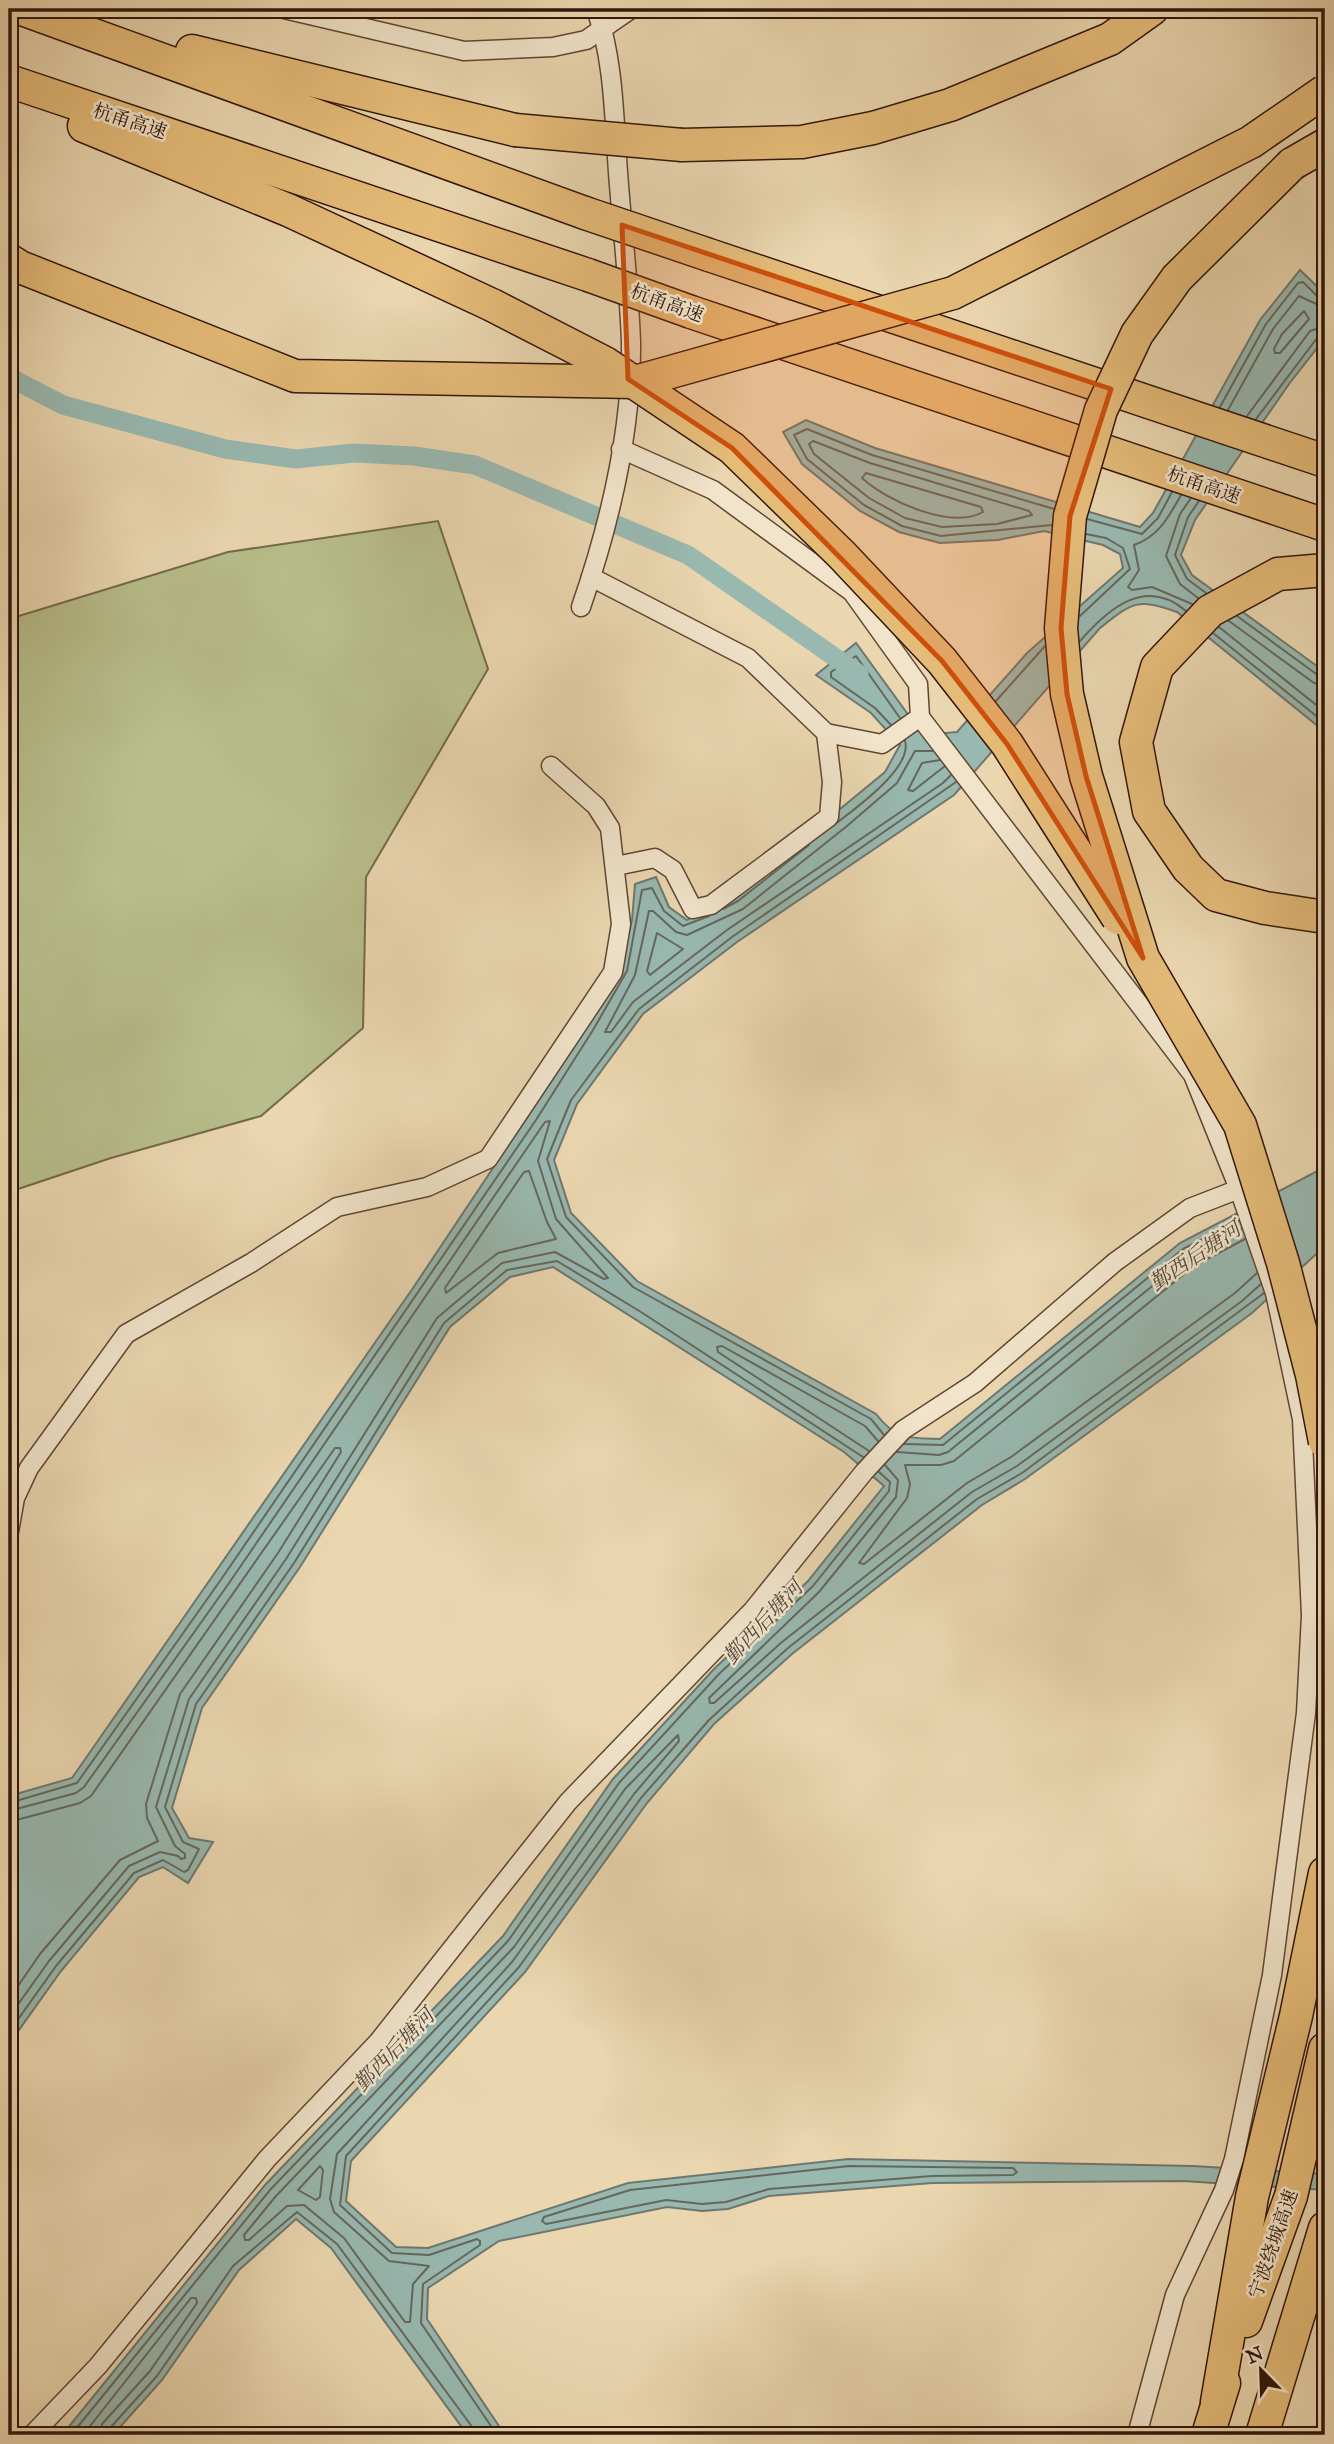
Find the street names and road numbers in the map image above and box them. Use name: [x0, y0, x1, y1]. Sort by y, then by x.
street label: 杭甬高速: [90, 98, 170, 144]
street label: 杭甬高速: [627, 279, 707, 327]
street label: 杭甬高速: [1164, 462, 1244, 508]
street label: 宁波绕城高速: [1244, 2186, 1302, 2302]

